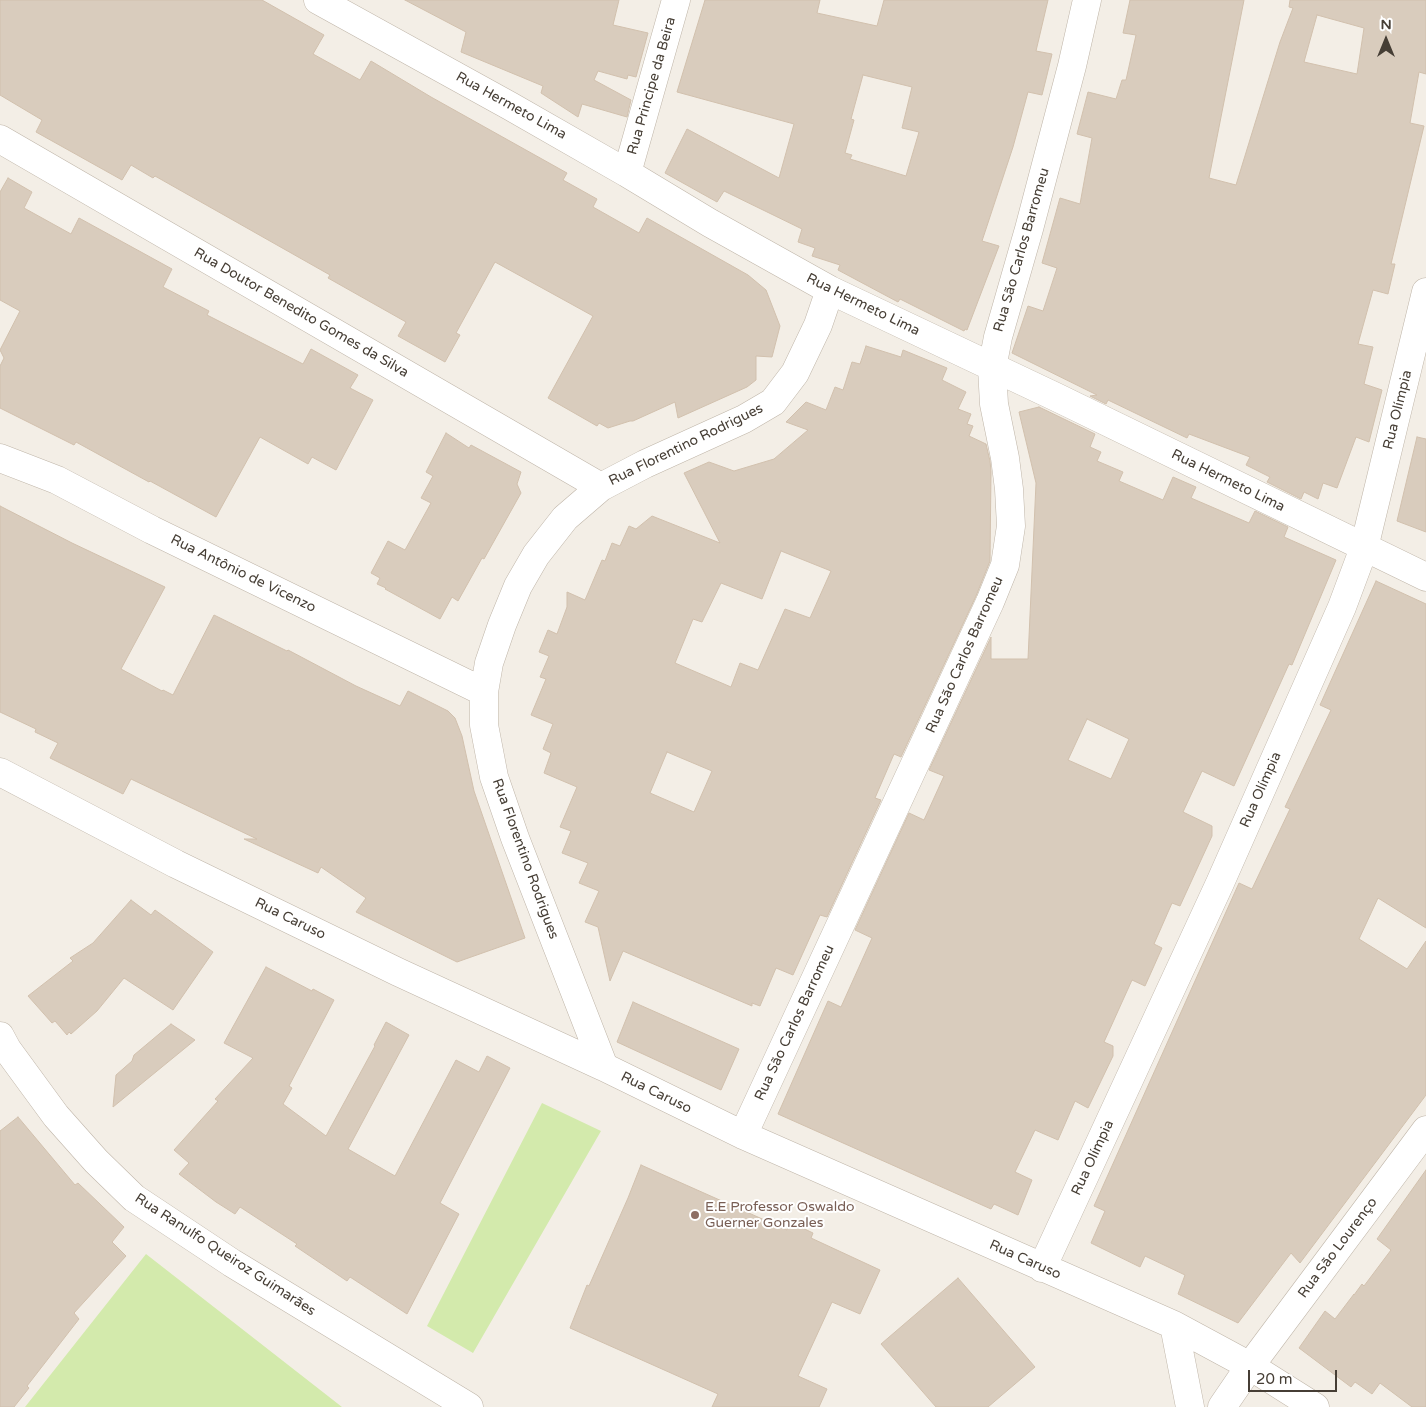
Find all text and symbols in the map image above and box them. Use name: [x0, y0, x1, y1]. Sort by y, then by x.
street label: Rua Principe da Beira: [624, 15, 680, 157]
north arrow: [1361, 15, 1411, 65]
text: N: [1380, 16, 1392, 33]
street label: Rua Hermeto Lima: [453, 69, 569, 143]
street label: Rua São Carlos Barromeu: [991, 166, 1053, 334]
street label: Rua Doutor Benedito Gomes da Silva: [191, 244, 411, 382]
street label: Rua Hermeto Lima: [804, 270, 922, 340]
street label: Rua Olímpia: [1380, 369, 1416, 451]
street label: Rua Florentino Rodrigues: [606, 400, 766, 490]
street label: Rua Hermeto Lima: [1169, 446, 1287, 516]
street label: Rua Antônio de Vicenzo: [168, 532, 318, 616]
street label: Rua São Carlos Barromeu: [923, 574, 1007, 736]
street label: Rua Olímpia: [1237, 749, 1285, 831]
street label: Rua Florentino Rodrigues: [488, 776, 562, 942]
street label: Rua Caruso: [252, 895, 328, 943]
street label: Rua São Carlos Barromeu: [751, 942, 839, 1104]
street label: Rua Caruso: [618, 1069, 694, 1117]
street label: Rua Olímpia: [1068, 1118, 1118, 1198]
street label: Rua Ranulfo Queiroz Guimarães: [131, 1190, 319, 1320]
street label: Rua São Lourenço: [1295, 1195, 1381, 1301]
place label: E.E Professor Oswaldo Guerner Gonzales: [705, 1199, 855, 1232]
marker: E.E Professor Oswaldo Guerner Gonzales: [689, 1209, 701, 1221]
street label: Rua Caruso: [987, 1237, 1063, 1283]
scale bar: [1251, 1360, 1340, 1392]
text: 20 m: [1256, 1370, 1293, 1388]

